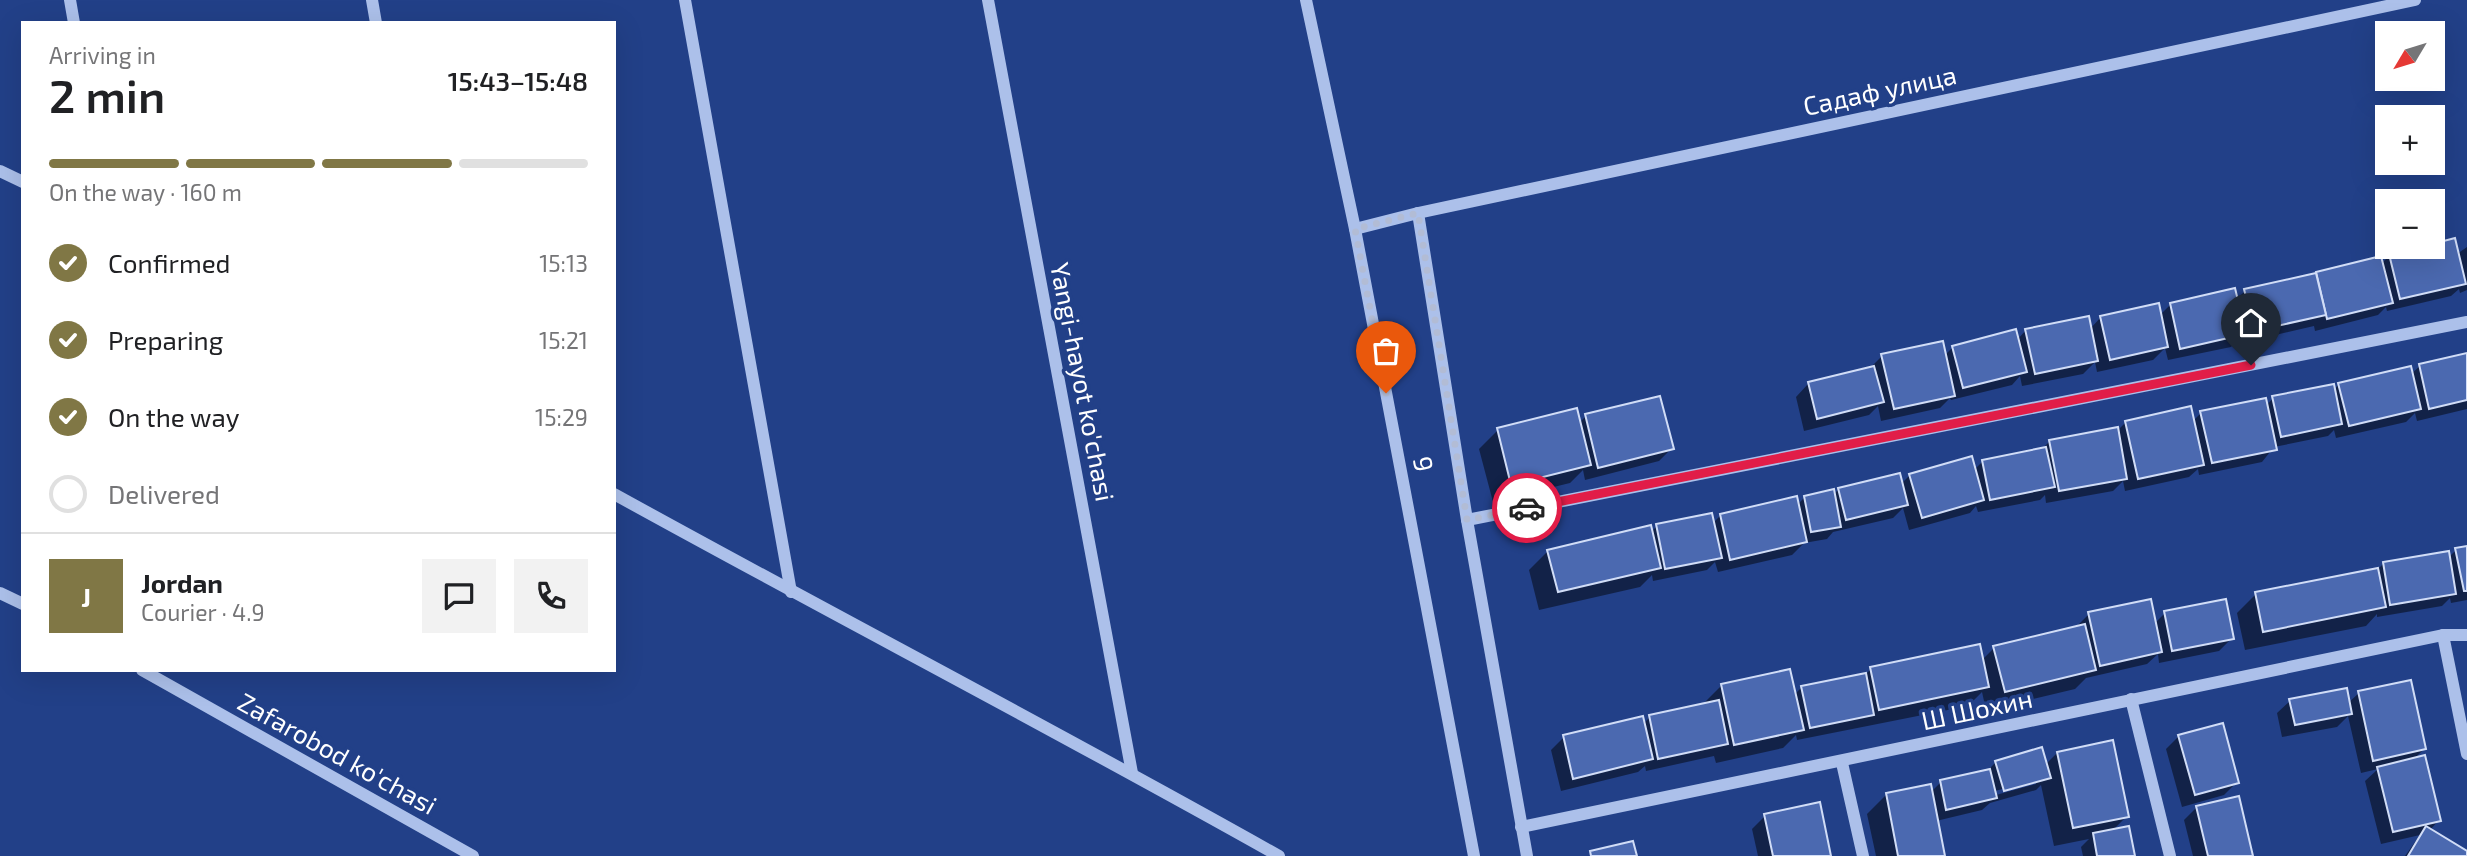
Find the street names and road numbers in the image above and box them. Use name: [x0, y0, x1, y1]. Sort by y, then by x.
street label: Садаф улица: [1800, 58, 1959, 122]
street label: Yangi-hayot ko'chasi: [1045, 260, 1122, 504]
street label: 9: [1408, 453, 1441, 474]
street label: Ш Шохин: [1918, 682, 2035, 735]
street label: Zafarobod ko'chasi: [233, 685, 442, 820]

